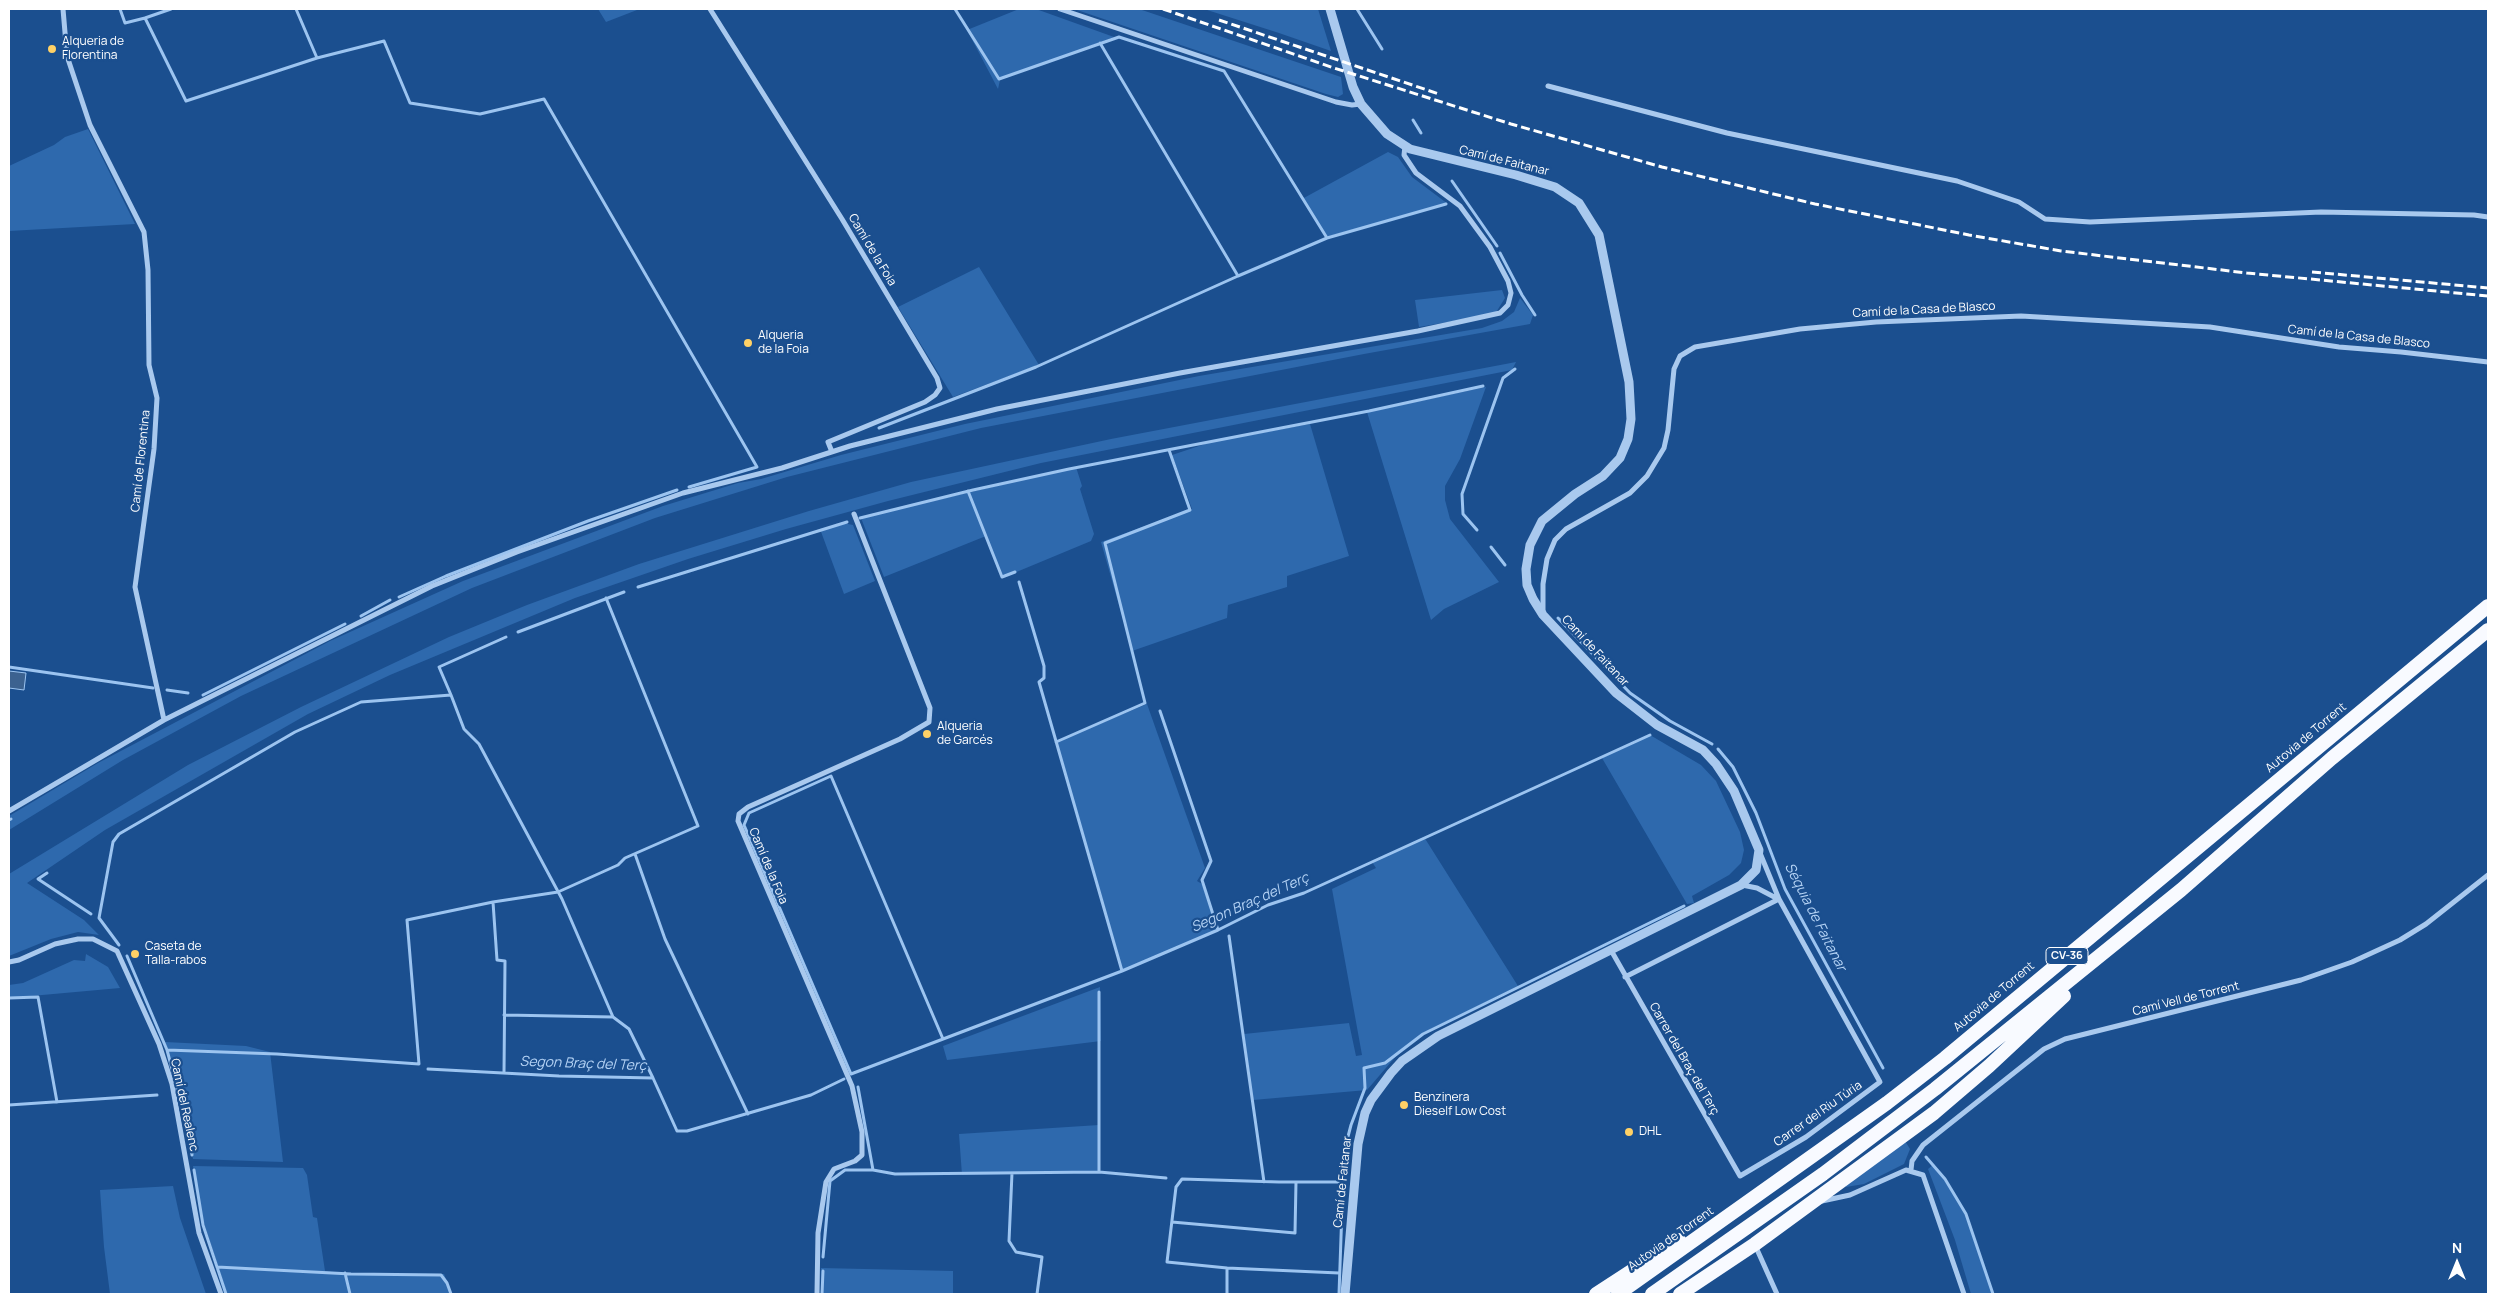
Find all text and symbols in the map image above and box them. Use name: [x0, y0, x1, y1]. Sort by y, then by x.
place label: Alqueria de Florentina: [62, 35, 124, 63]
marker: Alqueria de Florentina: [46, 43, 58, 55]
street label: Camí de Faitanar: [1458, 143, 1550, 179]
street label: Camí de la Foia: [845, 211, 899, 289]
street label: Camí de la Casa de Blasco: [1852, 299, 1996, 321]
street label: Camí de la Casa de Blasco: [2287, 322, 2431, 352]
place label: Alqueria de la Foia: [758, 329, 809, 357]
marker: Alqueria de la Foia: [742, 337, 754, 349]
street label: Camí de Florentina: [128, 409, 154, 513]
street label: Camí de Faitanar: [1558, 612, 1632, 690]
street label: Autovia de Torrent: [2263, 700, 2349, 776]
place label: Alqueria de Garcés: [937, 720, 993, 748]
marker: Alqueria de Garcés: [921, 728, 933, 740]
street label: Camí de la Foia: [745, 826, 791, 906]
water label: Séquia de Faitanar: [1781, 860, 1849, 974]
water label: Segon Braç del Terç: [1189, 870, 1311, 936]
place label: Caseta de Talla-rabos: [145, 940, 206, 968]
marker: Caseta de Talla-rabos: [129, 948, 141, 960]
road number: CV-36: [2046, 948, 2088, 964]
street label: Autovia de Torrent: [1951, 959, 2037, 1035]
street label: Camí Vell de Torrent: [2131, 979, 2241, 1019]
street label: Carrer del Braç del Terç: [1646, 1000, 1722, 1118]
water label: Segon Braç del Terç: [519, 1053, 647, 1075]
street label: Camí del Realenc: [167, 1057, 201, 1153]
street label: Carrer del Riu Túria: [1771, 1078, 1865, 1150]
place label: Benzinera Dieself Low Cost: [1414, 1091, 1506, 1119]
marker: Benzinera Dieself Low Cost: [1398, 1099, 1410, 1111]
place label: DHL: [1639, 1125, 1661, 1139]
marker: DHL: [1623, 1126, 1635, 1138]
street label: Camí de Faitanar: [1331, 1135, 1355, 1229]
street label: Autovia de Torrent: [1625, 1204, 1717, 1274]
north arrow: [2432, 1238, 2482, 1288]
text: N: [2452, 1238, 2462, 1257]

